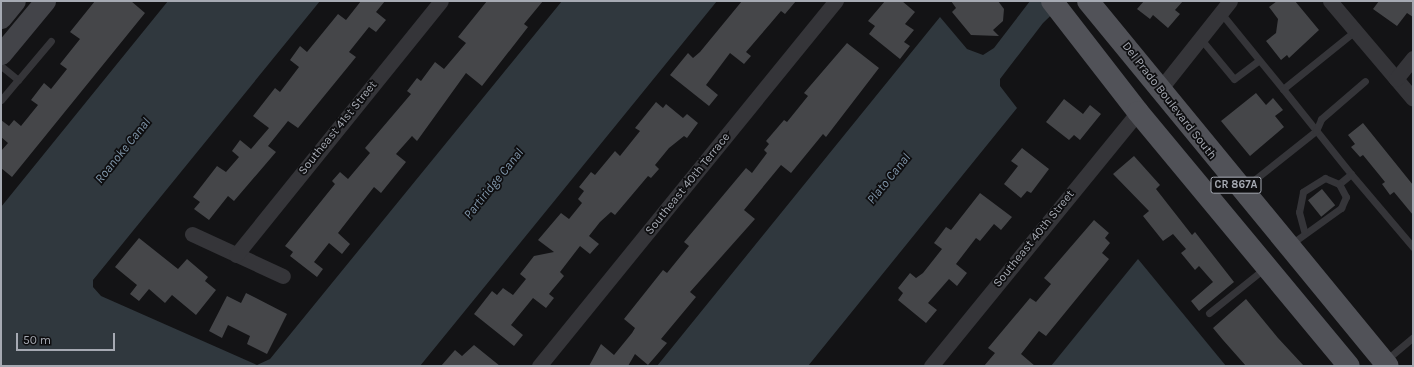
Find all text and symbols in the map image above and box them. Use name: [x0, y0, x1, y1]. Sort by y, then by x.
street label: Del Prado Boulevard South: [1119, 39, 1219, 163]
street label: Southeast 41st Street: [296, 78, 380, 178]
water label: Roanoke Canal: [92, 115, 154, 187]
street label: Southeast 40th Terrace: [643, 130, 733, 238]
water label: Partiridge Canal: [461, 146, 527, 222]
water label: Plato Canal: [864, 151, 914, 207]
road number: CR 867A: [1210, 176, 1262, 194]
street label: Southeast 40th Street: [990, 188, 1078, 290]
scale bar: [18, 325, 117, 351]
text: 50 m: [23, 333, 51, 347]

